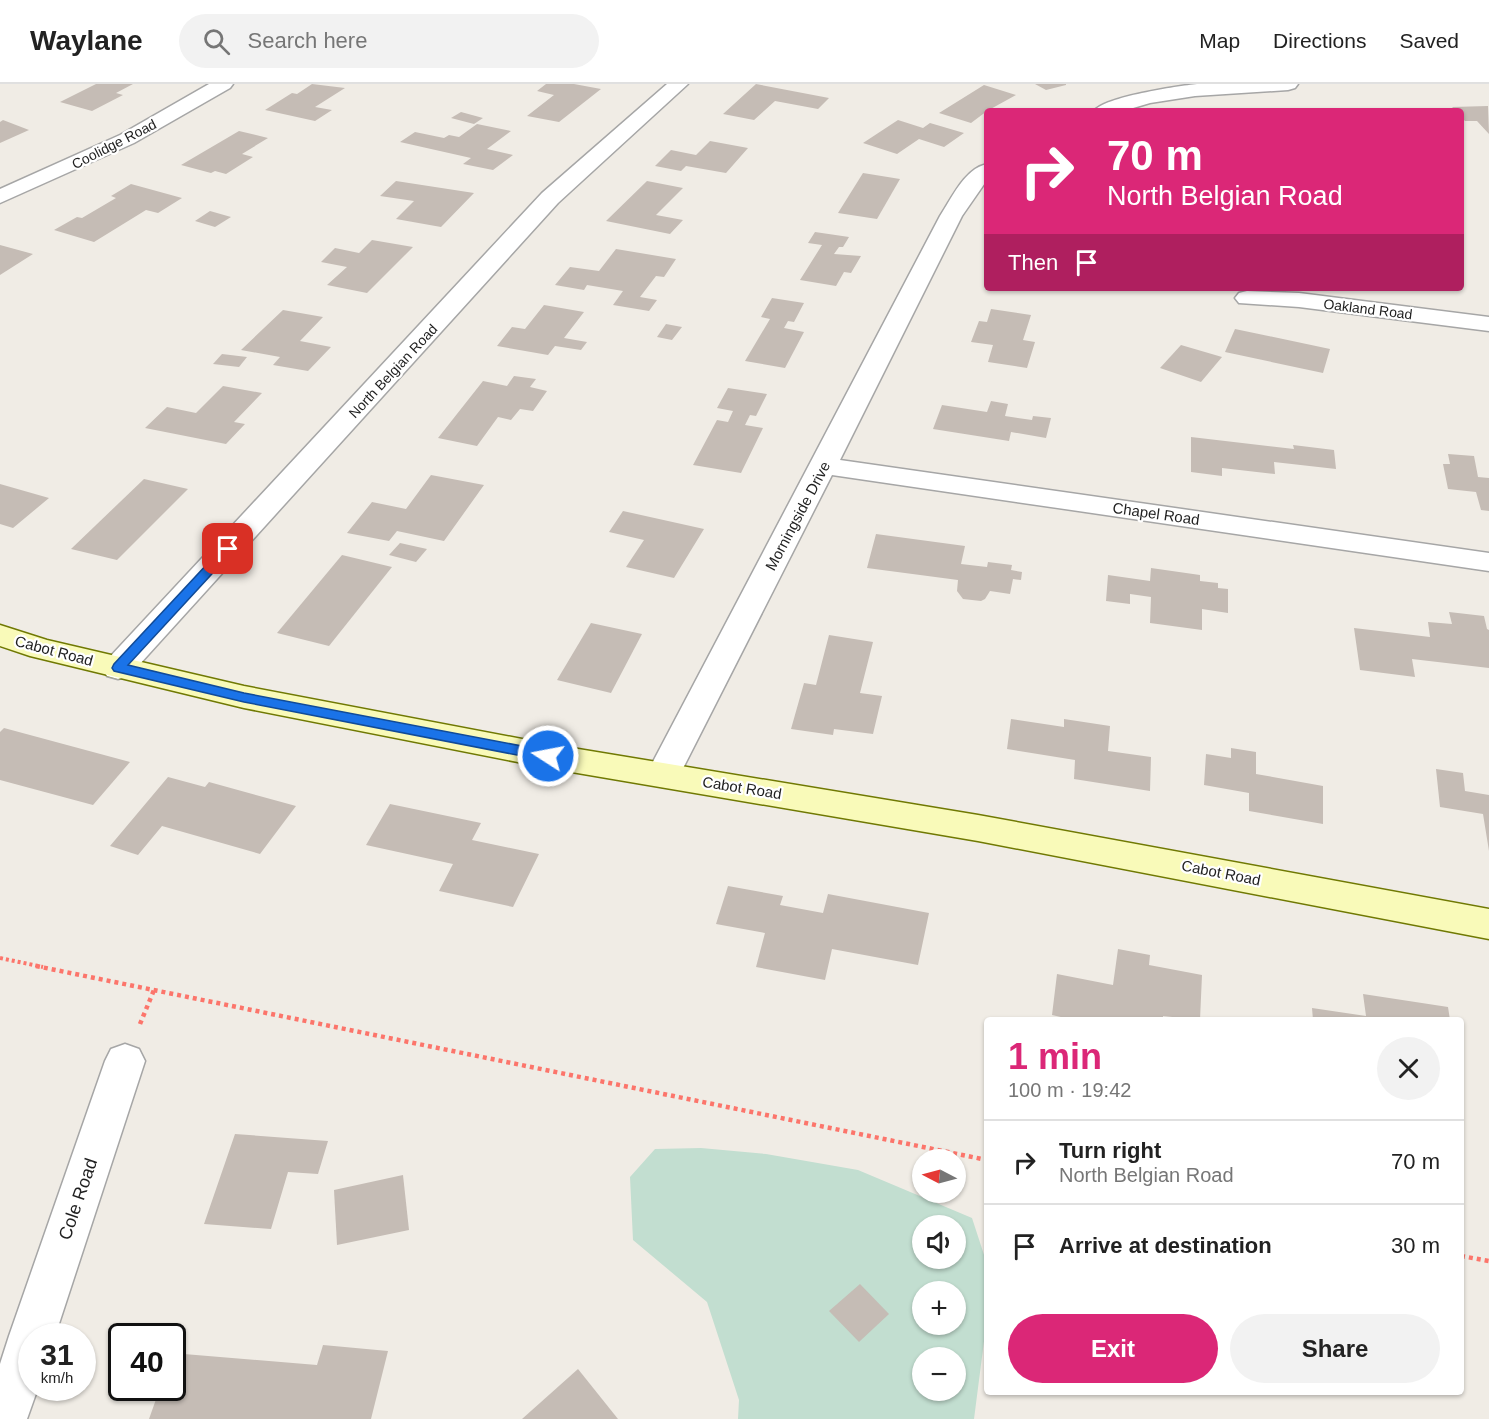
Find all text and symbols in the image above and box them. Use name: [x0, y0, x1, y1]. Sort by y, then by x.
search box: [179, 14, 599, 68]
text: Waylane: [30, 25, 143, 56]
icon: search: [200, 25, 233, 58]
text: Search here: [248, 28, 367, 53]
text: Map: [1199, 29, 1240, 52]
text: Directions: [1273, 29, 1366, 52]
text: Saved: [1399, 29, 1459, 52]
street label: Coolidge Road: [69, 116, 159, 172]
icon: right: [1008, 132, 1086, 210]
text: 70 m: [1107, 132, 1203, 179]
text: North Belgian Road: [1107, 181, 1343, 211]
icon: arrive: [1070, 246, 1103, 279]
text: Then: [1008, 250, 1058, 275]
street label: Oakland Road: [1323, 296, 1413, 322]
street label: North Belgian Road: [345, 321, 441, 421]
street label: Morningside Drive: [762, 458, 833, 573]
street label: Chapel Road: [1112, 499, 1201, 528]
pin: [202, 523, 253, 574]
icon: arrive: [211, 532, 244, 565]
street label: Cabot Road: [13, 632, 95, 669]
position arrow: [516, 724, 580, 788]
street label: Cabot Road: [701, 773, 783, 802]
street label: Cabot Road: [1180, 857, 1262, 888]
text: 1 min: [1008, 1036, 1102, 1077]
button: close: [1377, 1037, 1440, 1100]
text: 100 m · 19:42: [1008, 1079, 1131, 1101]
text: Turn right: [1059, 1138, 1161, 1163]
icon: right: [1008, 1146, 1041, 1179]
north arrow: [912, 1149, 966, 1203]
map controls: [912, 1149, 966, 1401]
text: 70 m: [1391, 1149, 1440, 1174]
street label: Cole Road: [55, 1156, 101, 1242]
text: North Belgian Road: [1059, 1164, 1234, 1186]
button: sound: [912, 1215, 966, 1269]
icon: arrive: [1008, 1230, 1041, 1263]
text: Arrive at destination: [1059, 1233, 1272, 1258]
text: 30 m: [1391, 1233, 1440, 1258]
button: +: [912, 1281, 966, 1335]
button: Exit: [1008, 1314, 1218, 1383]
button: Share: [1230, 1314, 1440, 1383]
speed limit sign: 40: [108, 1323, 186, 1401]
text: 31: [40, 1338, 74, 1371]
button: −: [912, 1347, 966, 1401]
text: km/h: [41, 1369, 73, 1386]

